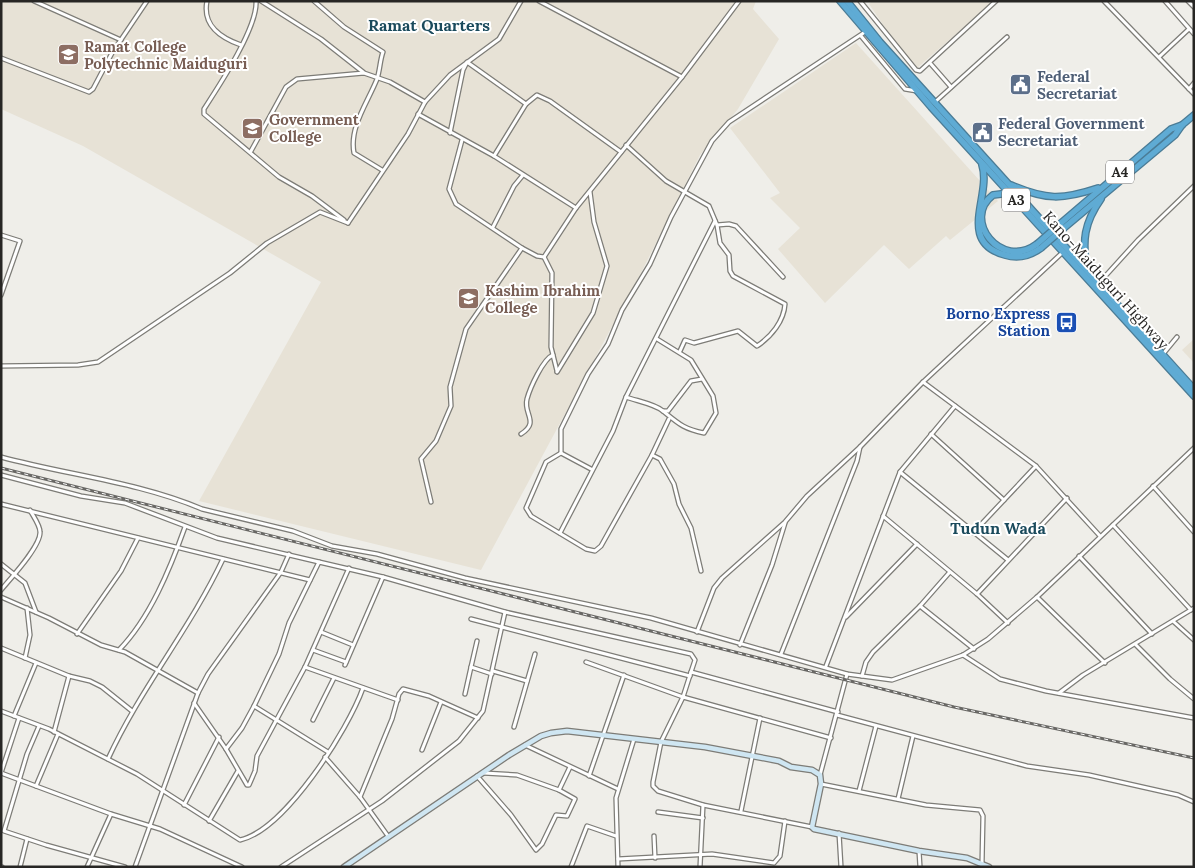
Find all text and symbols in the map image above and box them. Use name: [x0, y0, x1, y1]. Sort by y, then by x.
district label: Ramat Quarters: [368, 15, 490, 35]
place label: Ramat College Polytechnic Maiduguri: [84, 37, 247, 73]
school or university icon: Ramat College Polytechnic Maiduguri: [56, 43, 80, 67]
place label: Federal Secretariat: [1037, 67, 1118, 103]
public building icon: Federal Secretariat: [1009, 73, 1033, 97]
place label: Government College: [269, 110, 360, 146]
place label: Federal Government Secretariat: [998, 114, 1145, 150]
school or university icon: Government College: [241, 116, 265, 140]
public building icon: Federal Government Secretariat: [970, 120, 994, 144]
road number: A4: [1106, 160, 1134, 183]
road number: A3: [1002, 188, 1030, 212]
street label: Kano-Maiduguri Highway: [1039, 207, 1173, 353]
place label: Kashim Ibrahim College: [485, 281, 600, 317]
school or university icon: Kashim Ibrahim College: [457, 287, 481, 311]
place label: Borno Express Station: [946, 304, 1050, 340]
bus stop icon: Borno Express Station: [1054, 310, 1078, 334]
district label: Tudun Wada: [950, 518, 1046, 538]

